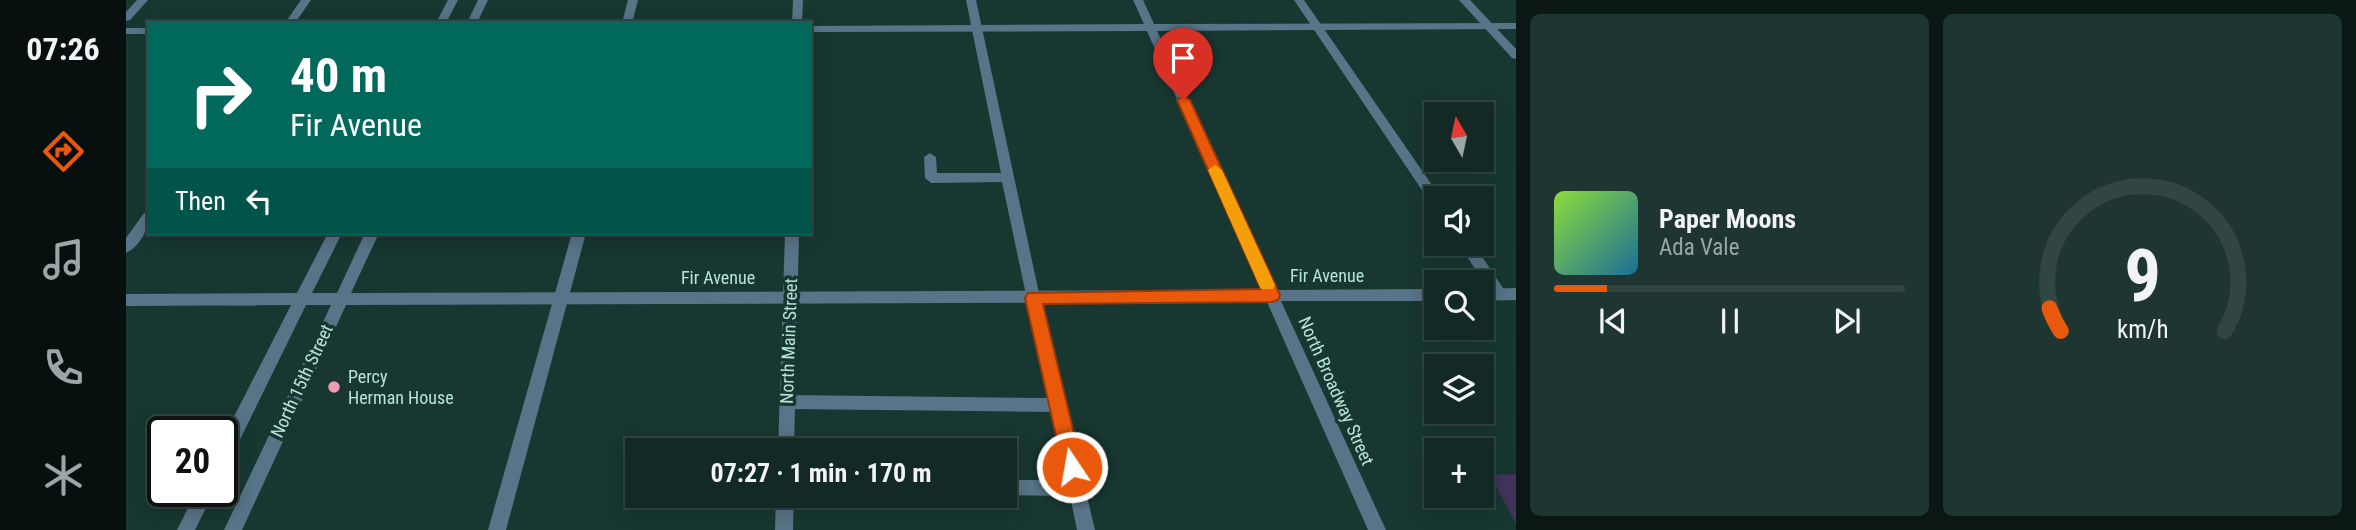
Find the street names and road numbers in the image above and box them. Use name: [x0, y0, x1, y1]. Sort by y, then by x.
street label: Fir Avenue: [1290, 265, 1364, 286]
street label: Fir Avenue: [681, 267, 755, 288]
street label: North Main Street: [776, 278, 801, 404]
street label: North Broadway Street: [1294, 313, 1379, 468]
street label: North 15th Street: [266, 321, 337, 441]

